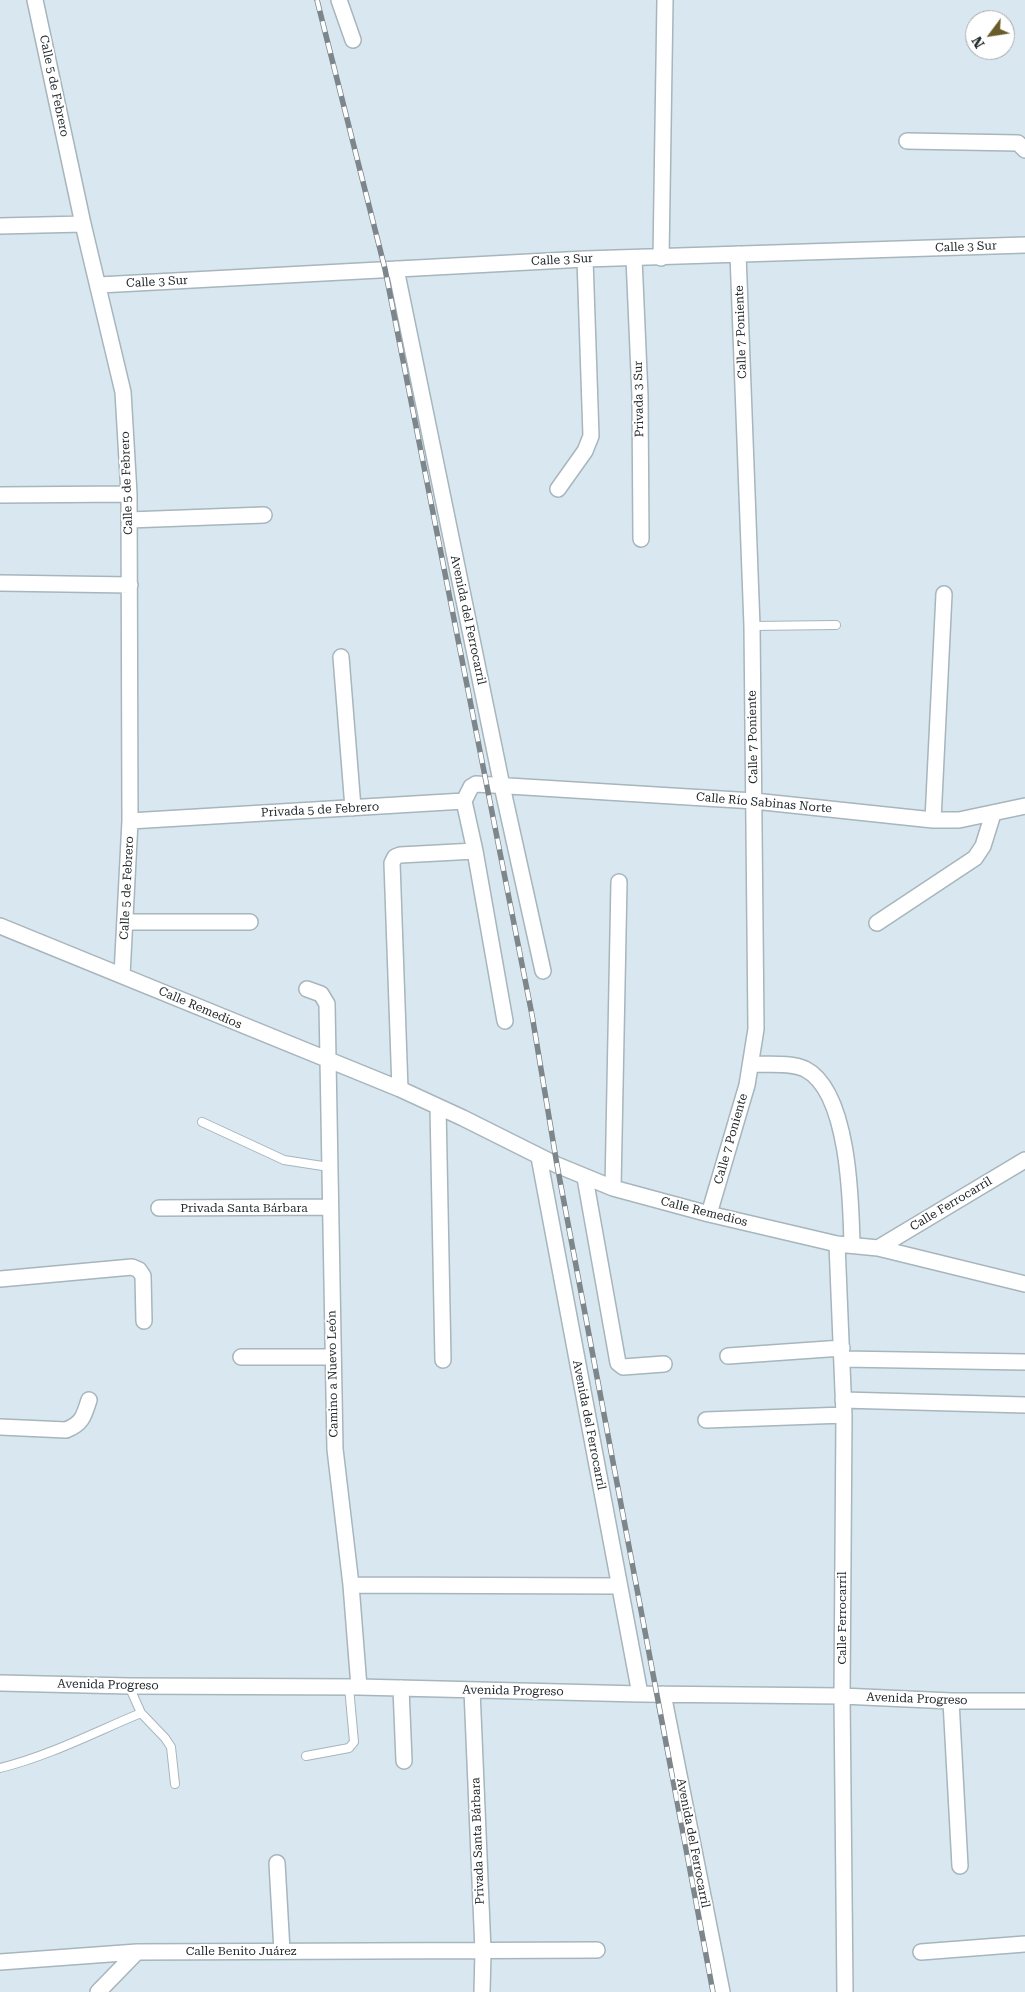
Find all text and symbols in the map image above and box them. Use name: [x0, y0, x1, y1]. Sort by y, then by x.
north arrow: [965, 10, 1015, 60]
text: N: [968, 33, 988, 51]
street label: Calle 5 de Febrero: [36, 34, 72, 138]
street label: Calle 3 Sur: [935, 239, 997, 255]
street label: Calle 3 Sur: [531, 251, 593, 269]
street label: Calle 3 Sur: [126, 273, 188, 291]
street label: Calle 7 Poniente: [732, 285, 750, 379]
street label: Privada 3 Sur: [631, 361, 647, 437]
street label: Calle 5 de Febrero: [118, 431, 136, 535]
street label: Avenida del Ferrocarril: [447, 554, 489, 686]
street label: Calle 7 Poniente: [745, 690, 761, 784]
street label: Calle Río Sabinas Norte: [696, 790, 832, 816]
street label: Privada 5 de Febrero: [261, 800, 379, 820]
street label: Calle 5 de Febrero: [117, 836, 137, 940]
street label: Calle Remedios: [156, 984, 244, 1032]
street label: Calle 7 Poniente: [711, 1092, 751, 1186]
street label: Calle Ferrocarril: [907, 1174, 995, 1234]
street label: Calle Remedios: [659, 1194, 749, 1230]
street label: Privada Santa Bárbara: [180, 1201, 308, 1215]
street label: Camino a Nuevo León: [325, 1310, 341, 1438]
street label: Avenida del Ferrocarril: [569, 1359, 609, 1491]
street label: Calle Ferrocarril: [835, 1571, 849, 1665]
street label: Avenida Progreso: [57, 1677, 159, 1693]
street label: Avenida Progreso: [462, 1683, 564, 1699]
street label: Avenida Progreso: [866, 1690, 968, 1708]
street label: Privada Santa Bárbara: [469, 1777, 487, 1905]
street label: Avenida del Ferrocarril: [673, 1777, 713, 1909]
street label: Calle Benito Juárez: [186, 1944, 296, 1958]

